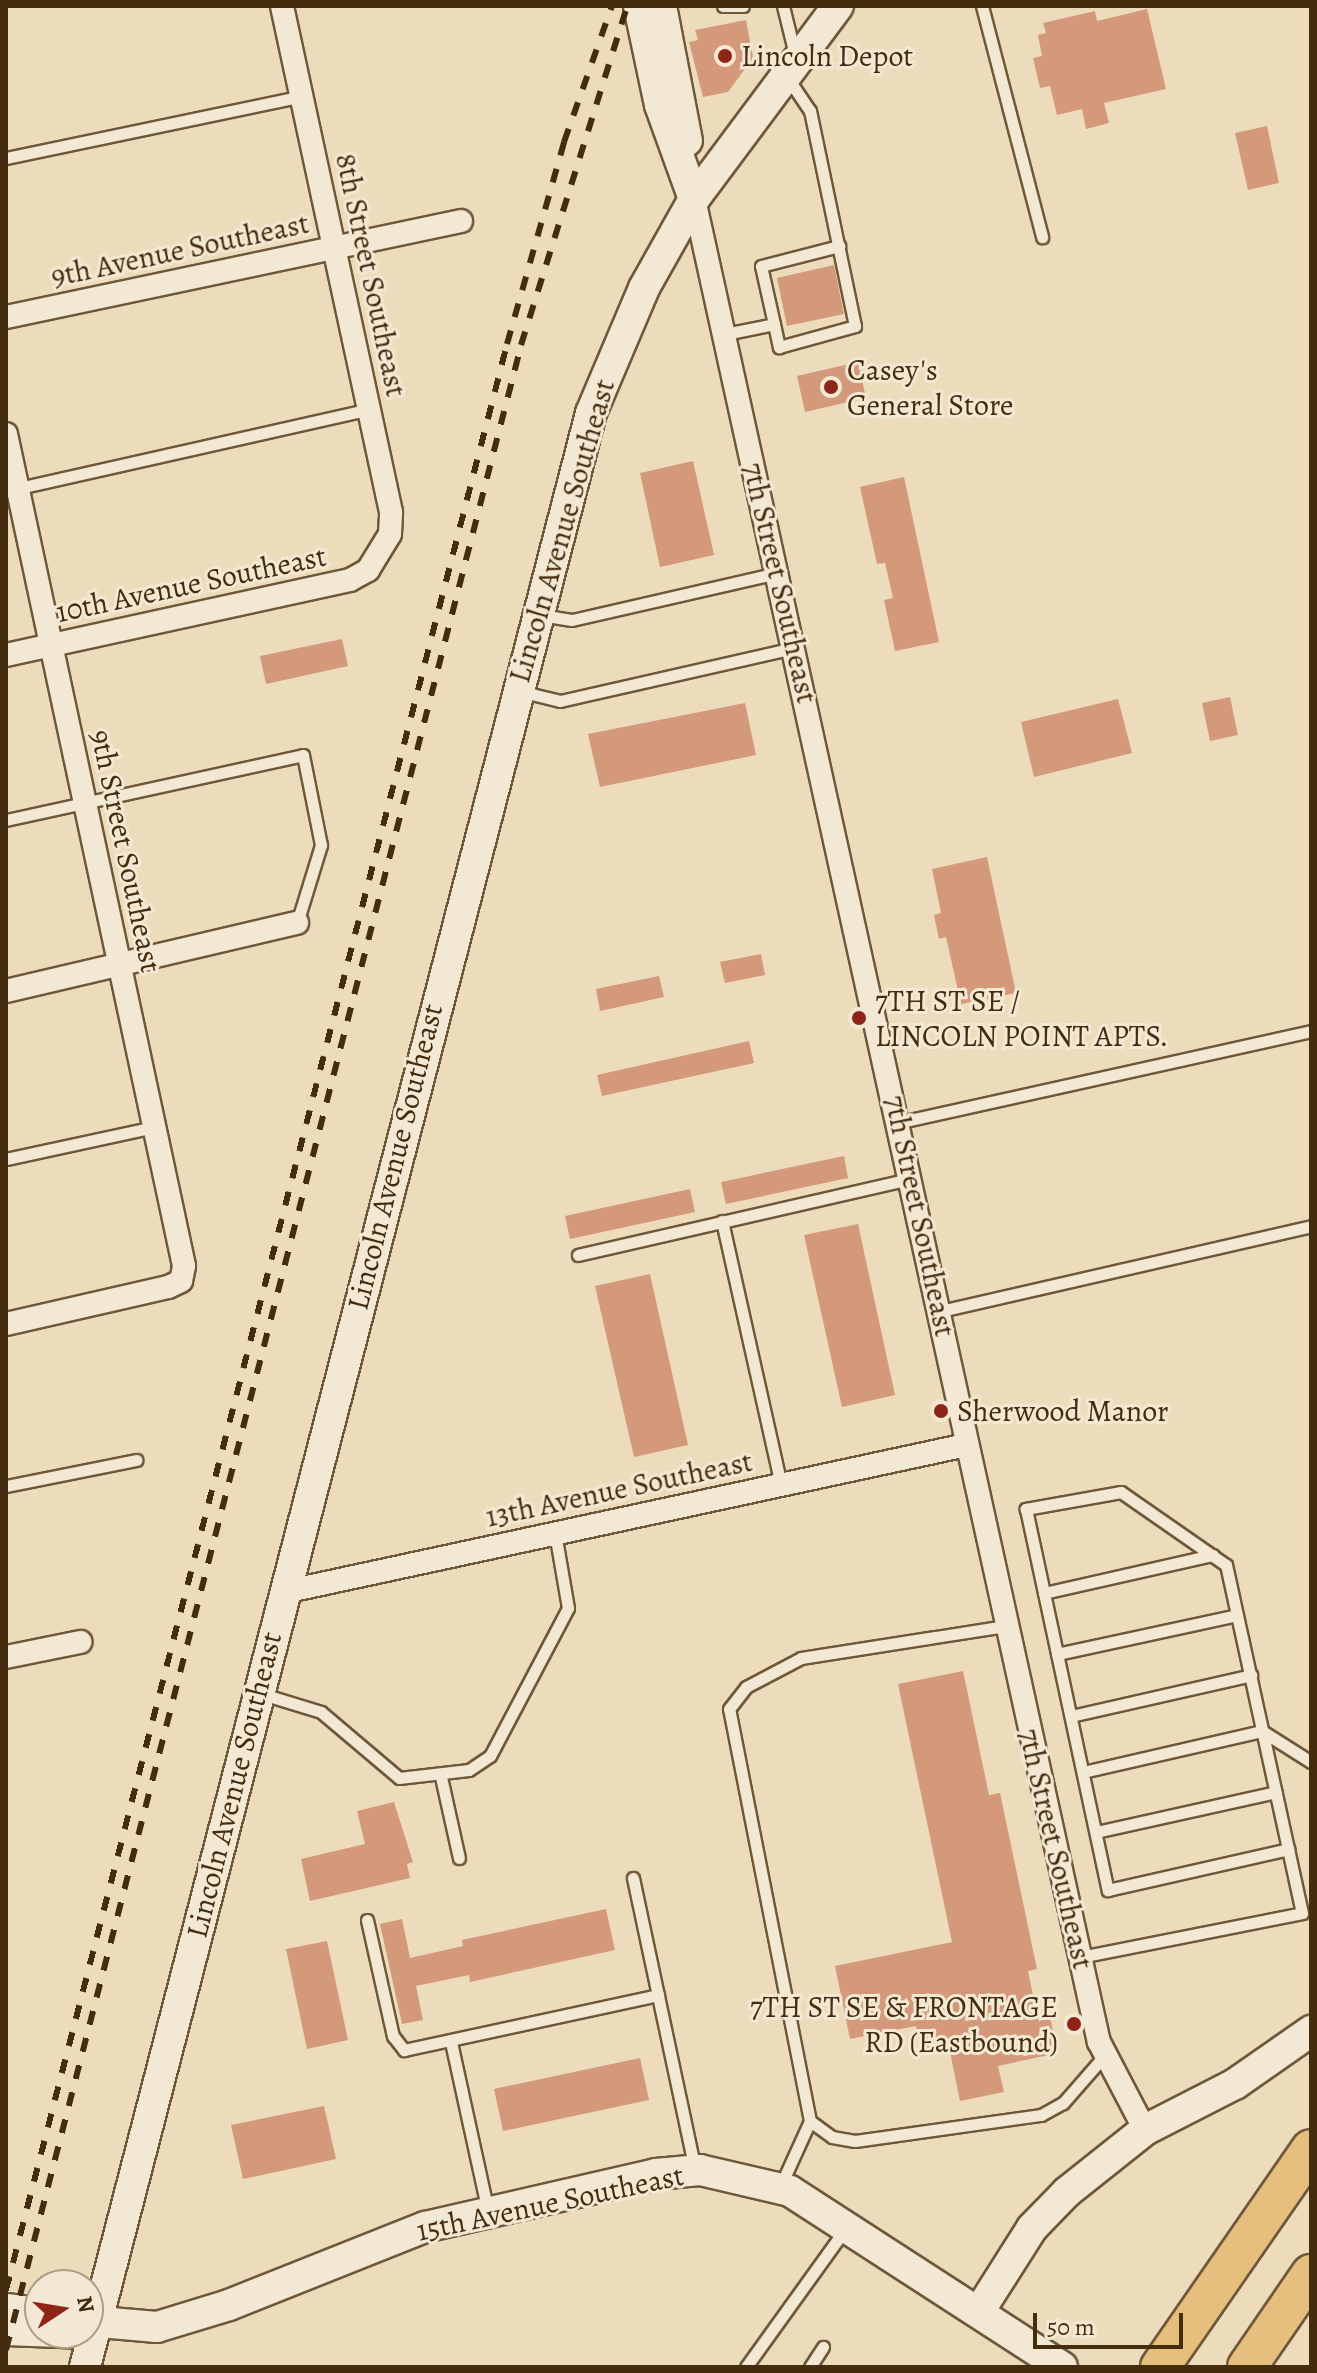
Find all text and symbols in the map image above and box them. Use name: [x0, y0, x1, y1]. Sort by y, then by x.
place label: Lincoln Depot: [741, 38, 913, 74]
marker: Lincoln Depot: [716, 47, 734, 65]
street label: 8th Street Southeast: [328, 150, 414, 400]
street label: 9th Avenue Southeast: [48, 205, 312, 295]
place label: Casey's General Store: [847, 352, 1014, 422]
street label: Lincoln Avenue Southeast: [501, 375, 623, 687]
marker: Casey's General Store: [822, 378, 840, 396]
street label: 7th Street Southeast: [735, 459, 825, 707]
street label: 10th Avenue Southeast: [53, 538, 329, 630]
street label: 9th Street Southeast: [83, 726, 169, 976]
place label: 7TH ST SE / LINCOLN POINT APTS.: [875, 983, 1168, 1054]
street label: Lincoln Avenue Southeast: [340, 1000, 450, 1314]
marker: 7TH ST SE / LINCOLN POINT APTS.: [850, 1009, 868, 1027]
street label: 7th Street Southeast: [877, 1092, 963, 1340]
place label: Sherwood Manor: [957, 1393, 1169, 1429]
marker: Sherwood Manor: [932, 1402, 950, 1420]
street label: 13th Avenue Southeast: [482, 1443, 756, 1535]
street label: Lincoln Avenue Southeast: [179, 1628, 289, 1942]
street label: 7th Street Southeast: [1011, 1725, 1101, 1973]
place label: 7TH ST SE & FRONTAGE RD (Eastbound): [750, 1989, 1058, 2060]
marker: 7TH ST SE & FRONTAGE RD (Eastbound): [1065, 2015, 1083, 2033]
street label: 15th Avenue Southeast: [413, 2157, 687, 2249]
north arrow: [24, 2269, 104, 2349]
text: N: [69, 2293, 102, 2315]
scale bar: [1037, 2297, 1187, 2347]
text: 50 m: [1047, 2311, 1095, 2343]

